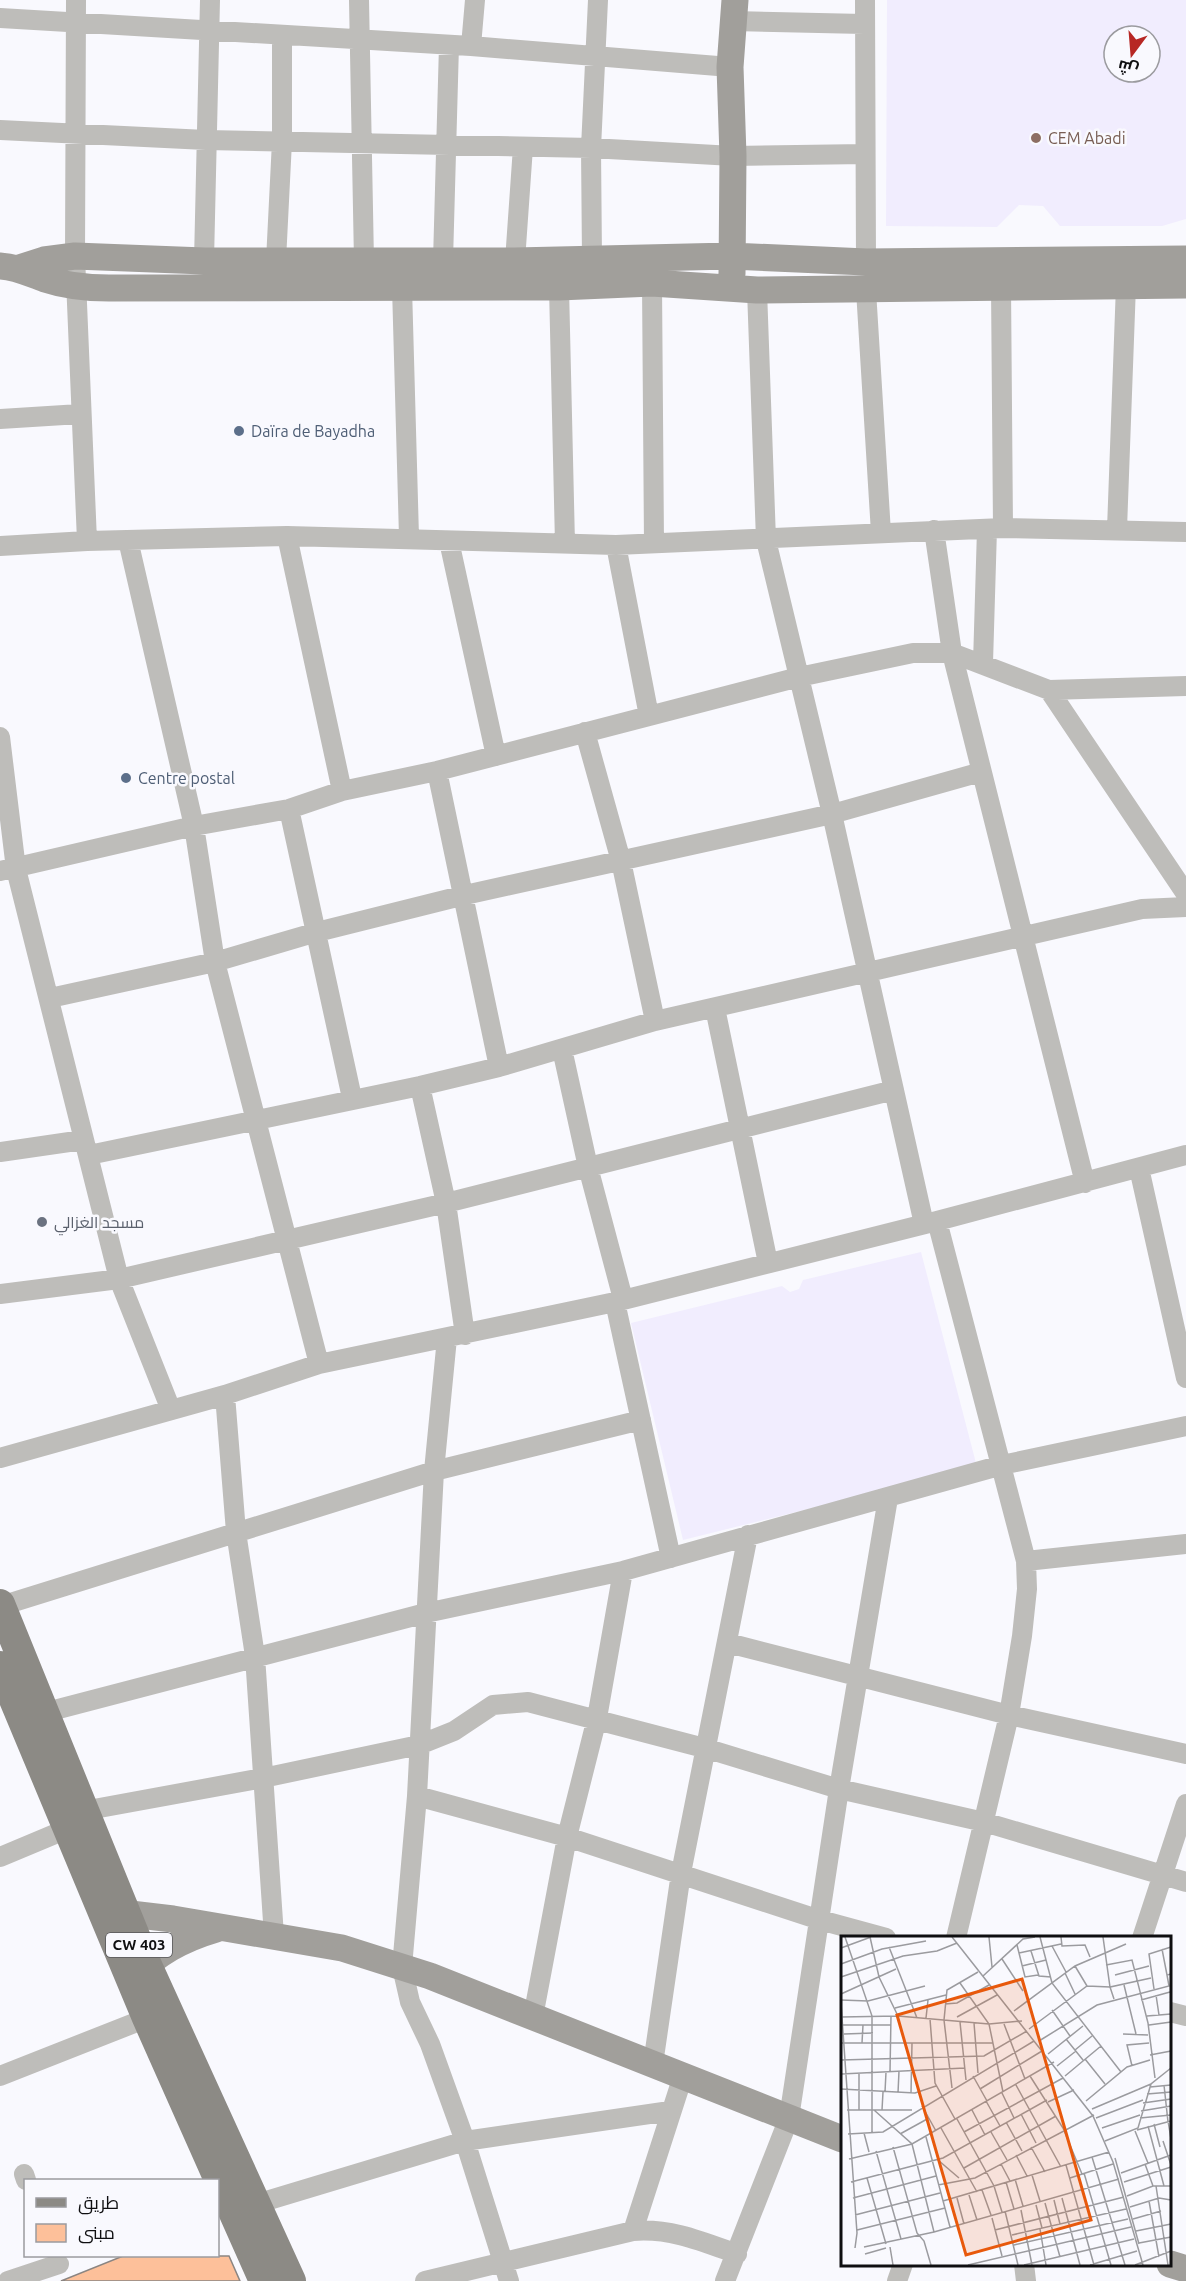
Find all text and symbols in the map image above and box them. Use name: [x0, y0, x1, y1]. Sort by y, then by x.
north arrow: [1102, 24, 1162, 84]
text: ش: [1116, 56, 1140, 80]
place label: CEM Abadi: [1048, 129, 1126, 147]
marker: CEM Abadi: [1029, 131, 1043, 145]
place label: Daïra de Bayadha: [251, 422, 375, 440]
marker: Daïra de Bayadha: [232, 424, 246, 438]
place label: Centre postal: [138, 769, 235, 787]
marker: Centre postal: [119, 771, 133, 785]
place label: مسجد الغزالي: [54, 1213, 144, 1236]
marker: مسجد الغزالي: [35, 1215, 49, 1229]
road number: CW 403: [106, 1933, 172, 1957]
inset map: [841, 1936, 1171, 2266]
legend: [24, 2179, 219, 2257]
text: طريق: [78, 2192, 119, 2215]
text: مبنى: [78, 2222, 115, 2244]

